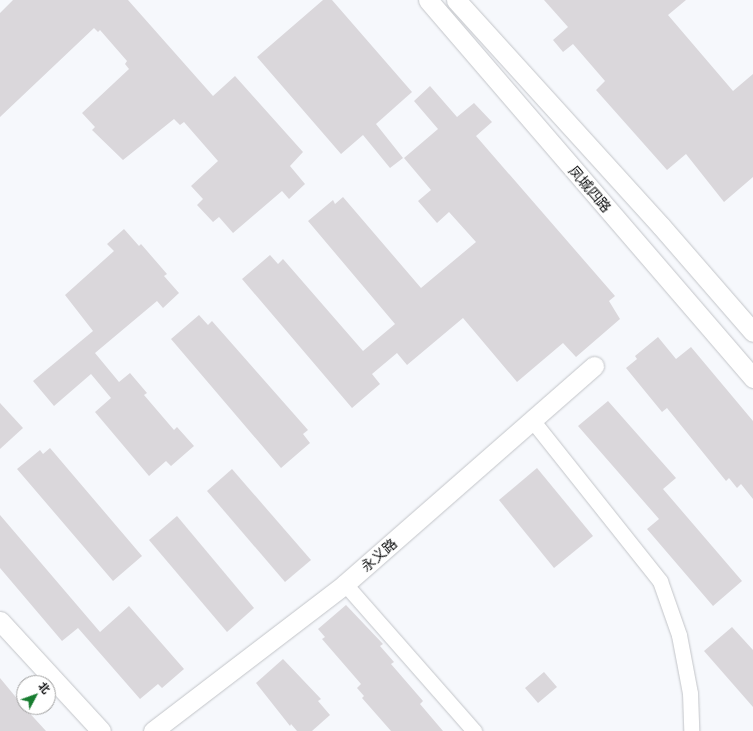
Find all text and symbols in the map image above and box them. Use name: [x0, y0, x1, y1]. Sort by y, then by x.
street label: 凤城四路: [565, 162, 615, 216]
street label: 永义路: [358, 535, 400, 575]
north arrow: [16, 675, 56, 715]
text: 北: [35, 678, 54, 697]

